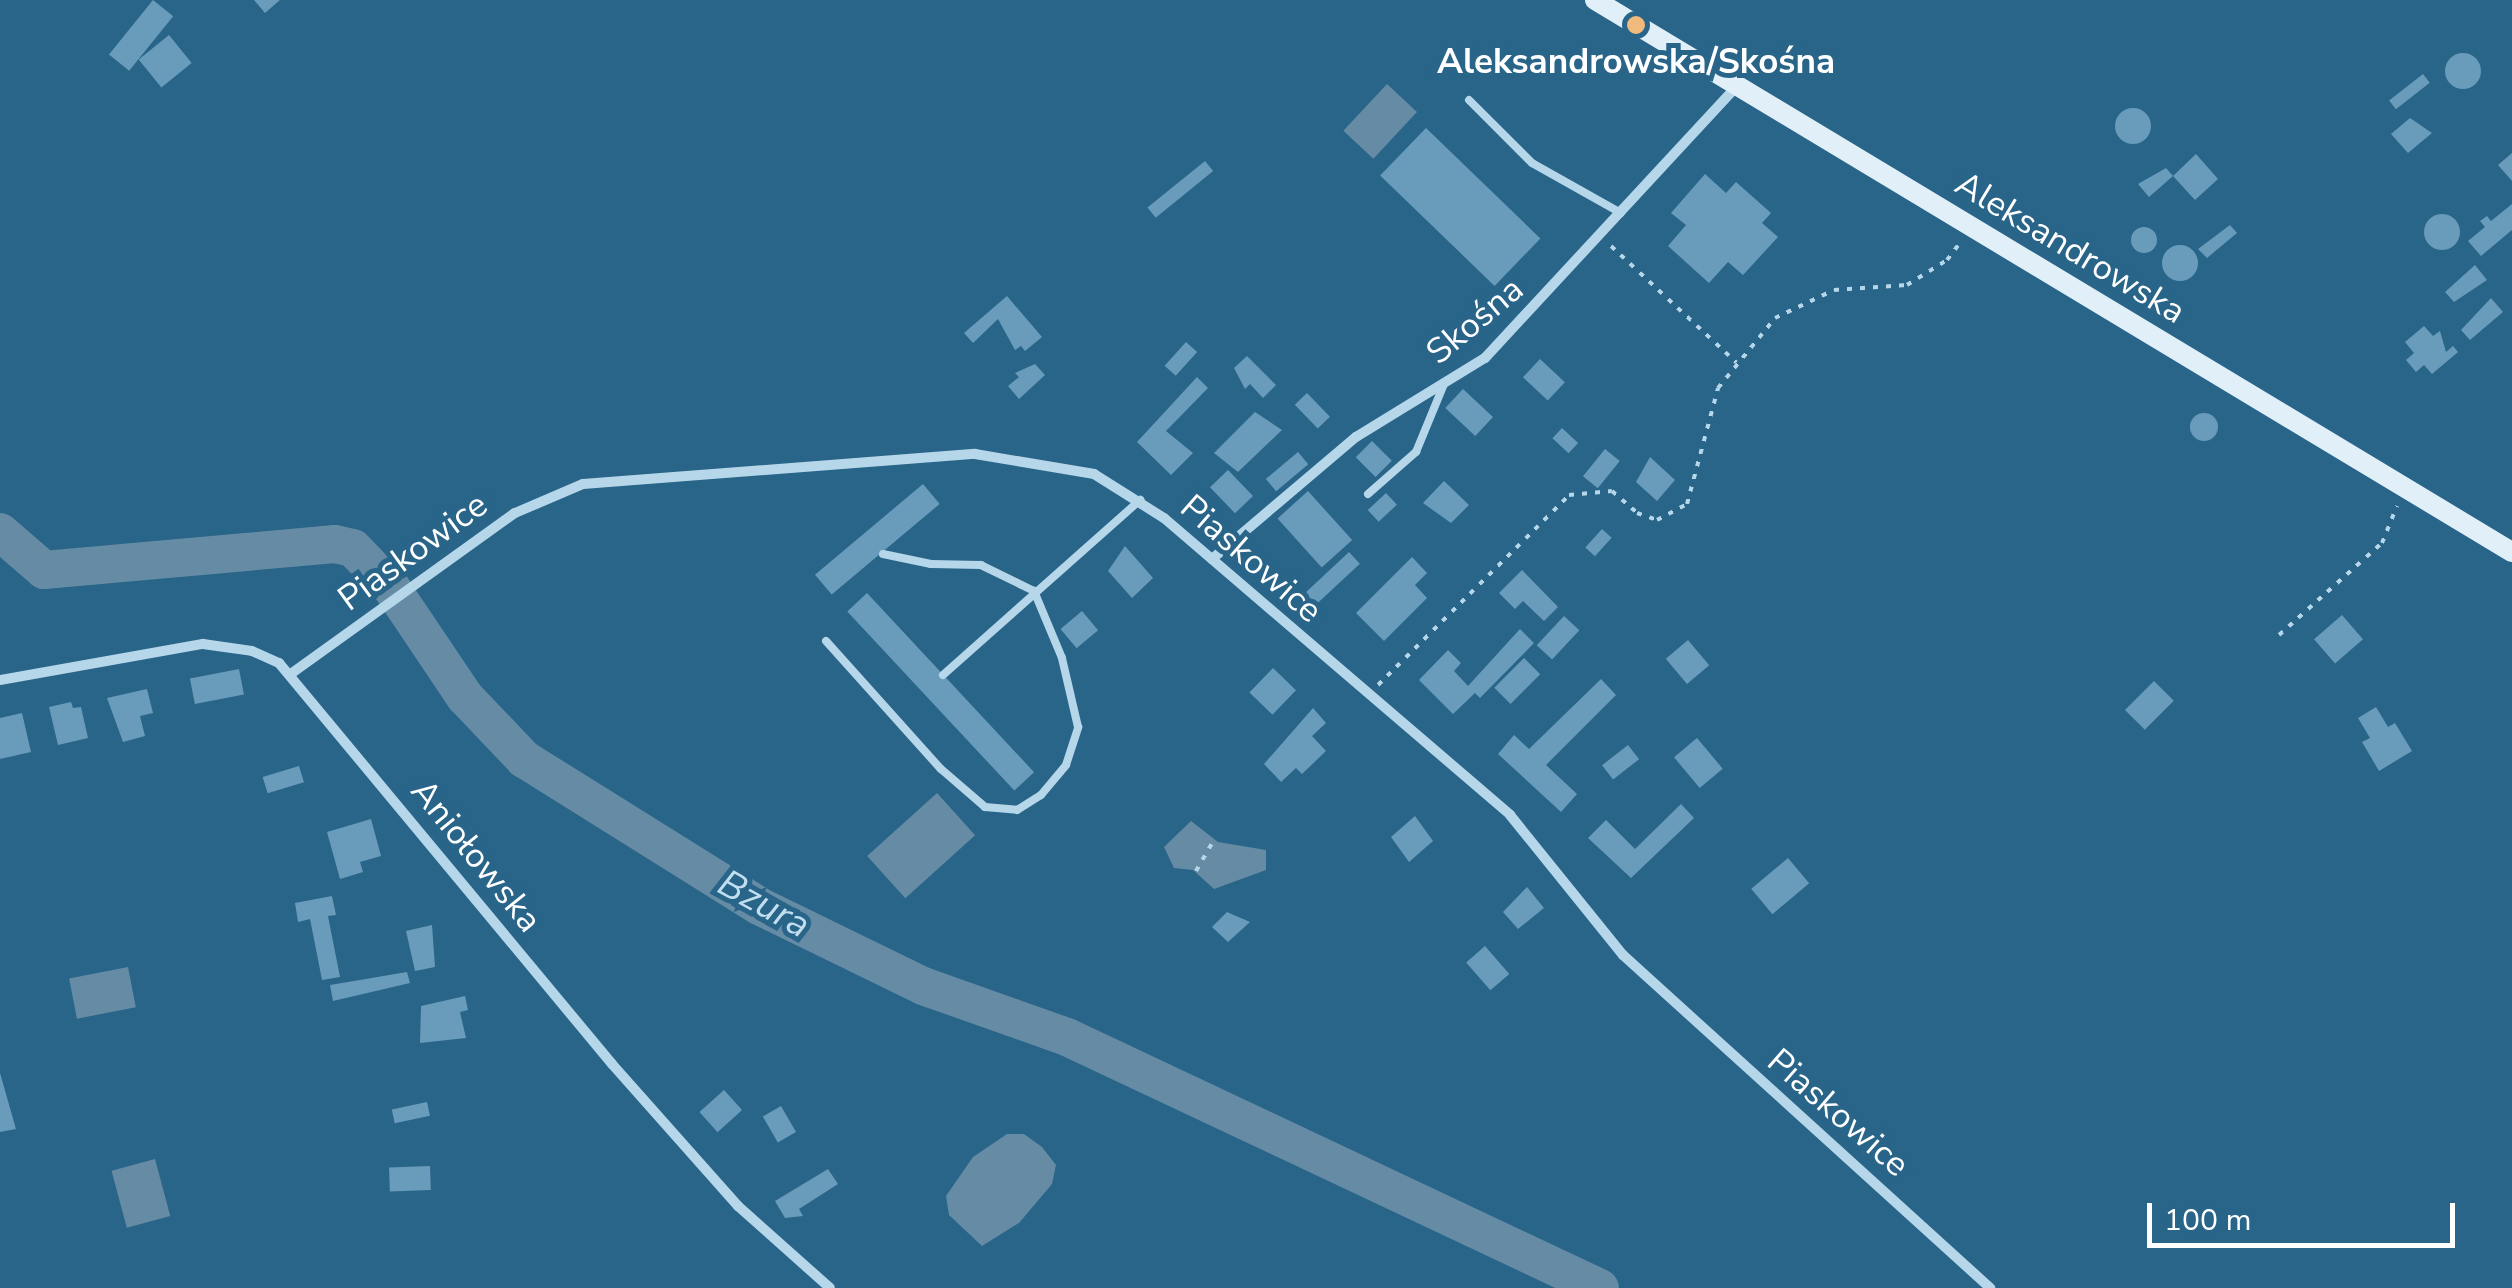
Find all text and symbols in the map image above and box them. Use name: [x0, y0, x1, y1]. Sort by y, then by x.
marker: Aleksandrowska/Skośna: [1625, 14, 1647, 36]
place label: Aleksandrowska/Skośna: [1437, 41, 1835, 83]
street label: Aleksandrowska: [1948, 163, 2192, 333]
street label: Skośna: [1418, 268, 1532, 374]
street label: Piaskowice: [330, 484, 496, 620]
street label: Piaskowice: [1172, 486, 1330, 632]
street label: Aniołowska: [402, 771, 550, 941]
water label: Bzura: [710, 860, 818, 948]
street label: Piaskowice: [1759, 1040, 1917, 1186]
scale bar: [2152, 1183, 2460, 1245]
text: 100 m: [2164, 1200, 2251, 1241]

